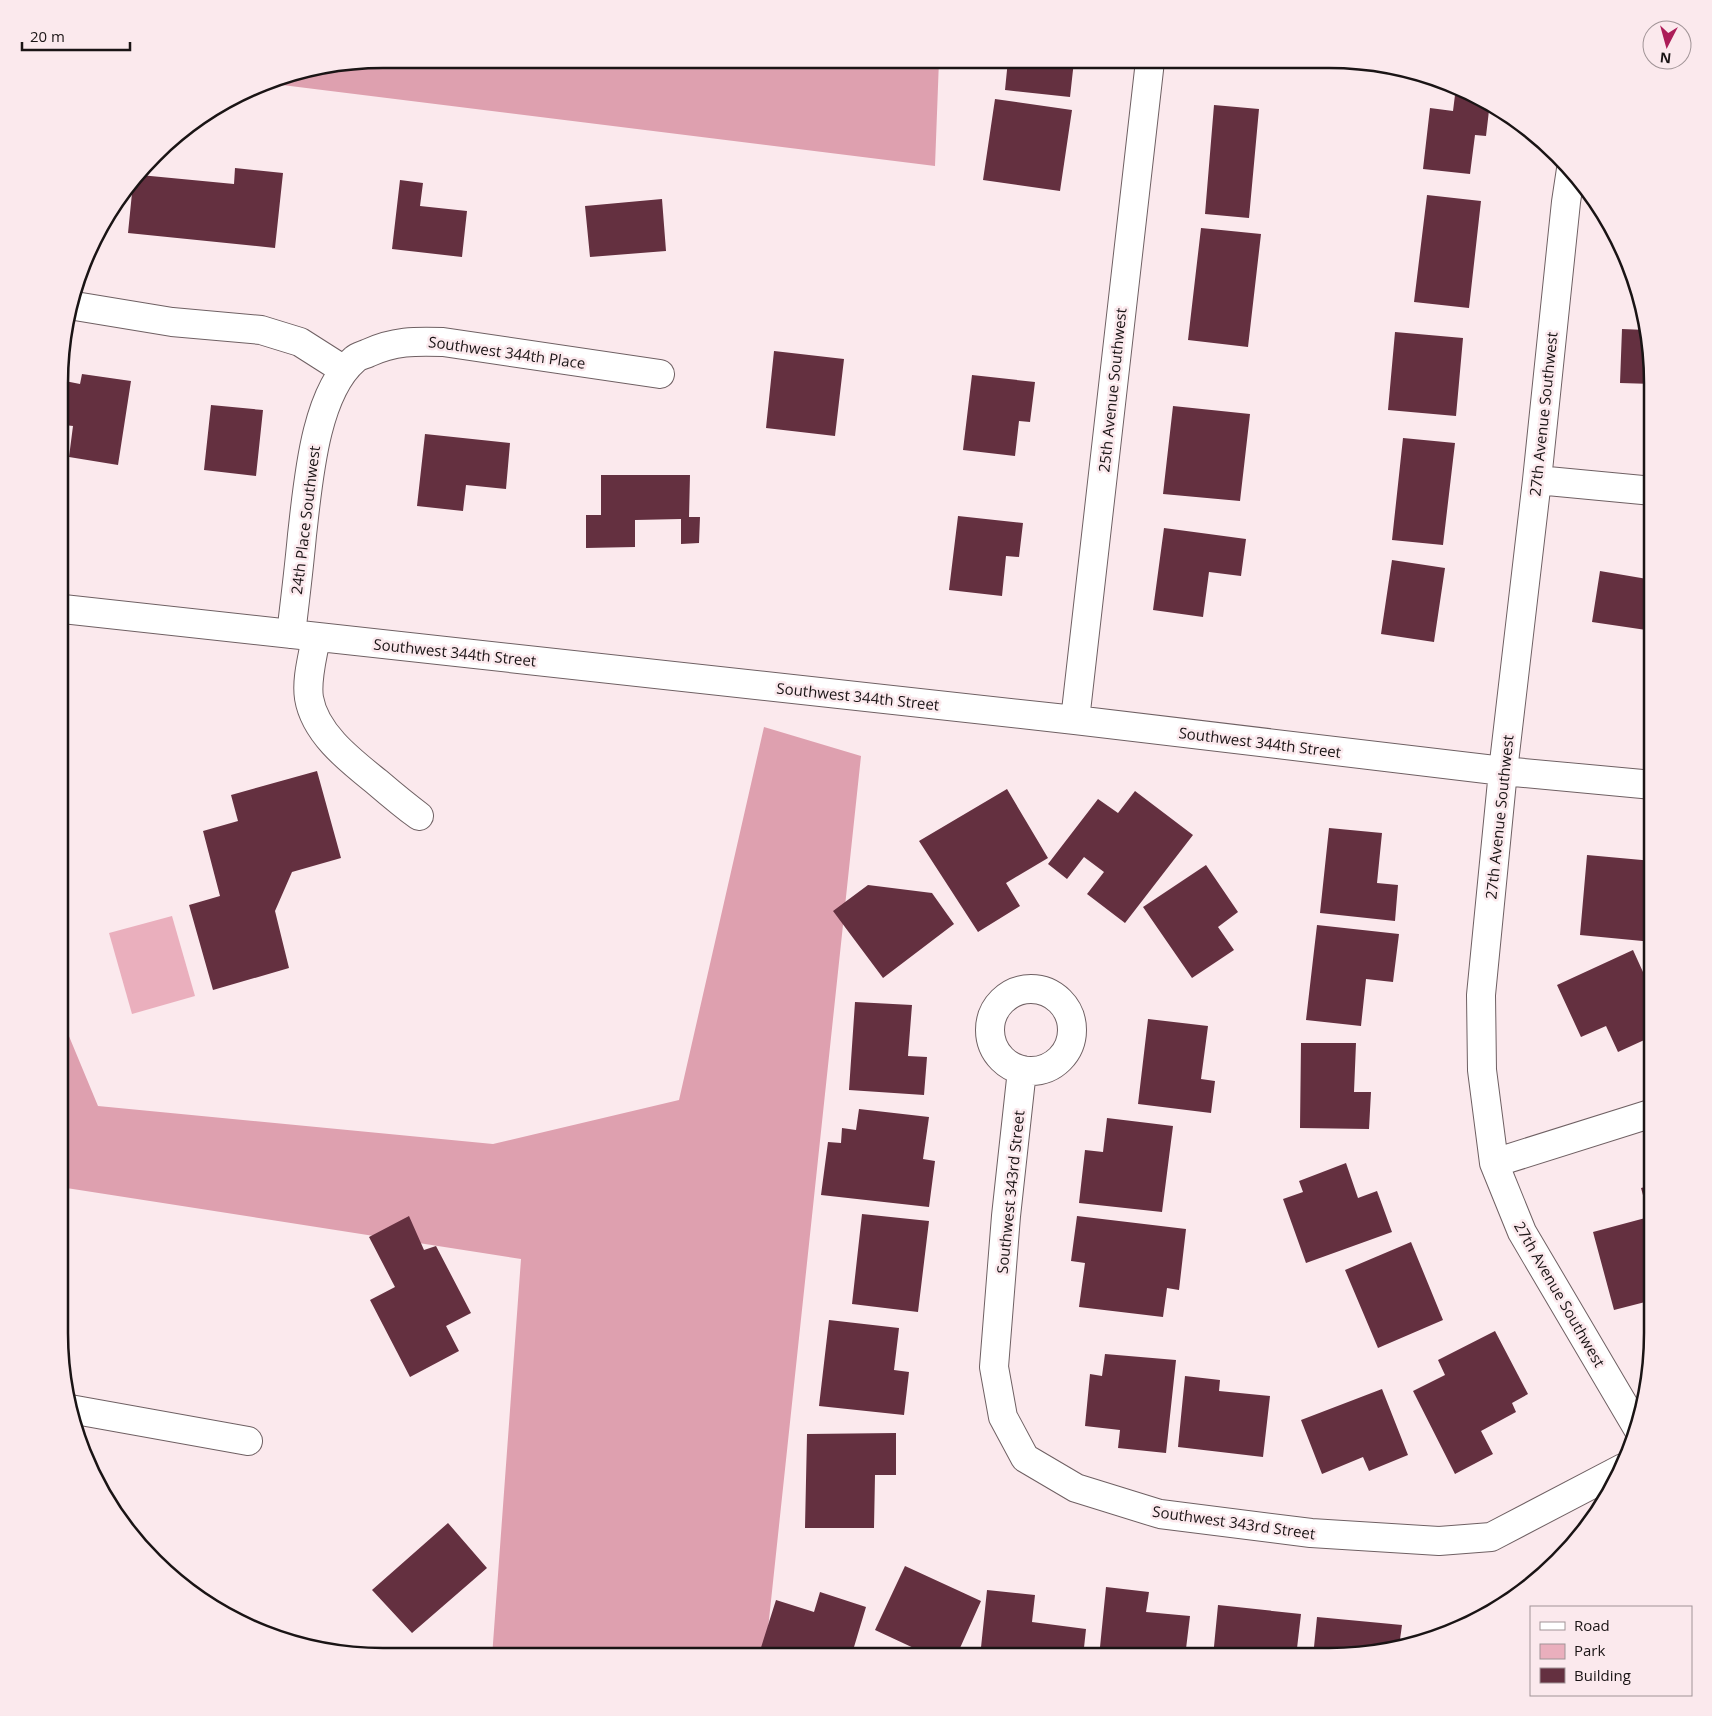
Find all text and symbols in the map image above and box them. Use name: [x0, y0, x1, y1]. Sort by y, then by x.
scale bar: [22, 20, 130, 52]
north arrow: [1642, 20, 1692, 70]
text: 20 m: [30, 26, 65, 46]
text: N: [1659, 48, 1672, 68]
street label: 25th Avenue Southwest: [1093, 307, 1131, 473]
street label: Southwest 344th Place: [427, 331, 587, 373]
street label: 27th Avenue Southwest: [1524, 331, 1562, 497]
street label: 24th Place Southwest: [286, 444, 324, 596]
street label: Southwest 344th Street: [373, 634, 537, 670]
street label: Southwest 344th Street: [776, 678, 940, 714]
street label: Southwest 344th Street: [1178, 722, 1342, 762]
street label: 27th Avenue Southwest: [1480, 734, 1518, 900]
street label: Southwest 343rd Street: [991, 1109, 1029, 1275]
street label: 27th Avenue Southwest: [1510, 1217, 1610, 1371]
street label: Southwest 343rd Street: [1151, 1501, 1317, 1543]
legend: [1530, 1606, 1692, 1696]
text: Road: [1574, 1615, 1610, 1635]
text: Park: [1574, 1640, 1605, 1660]
text: Building: [1574, 1665, 1631, 1685]

